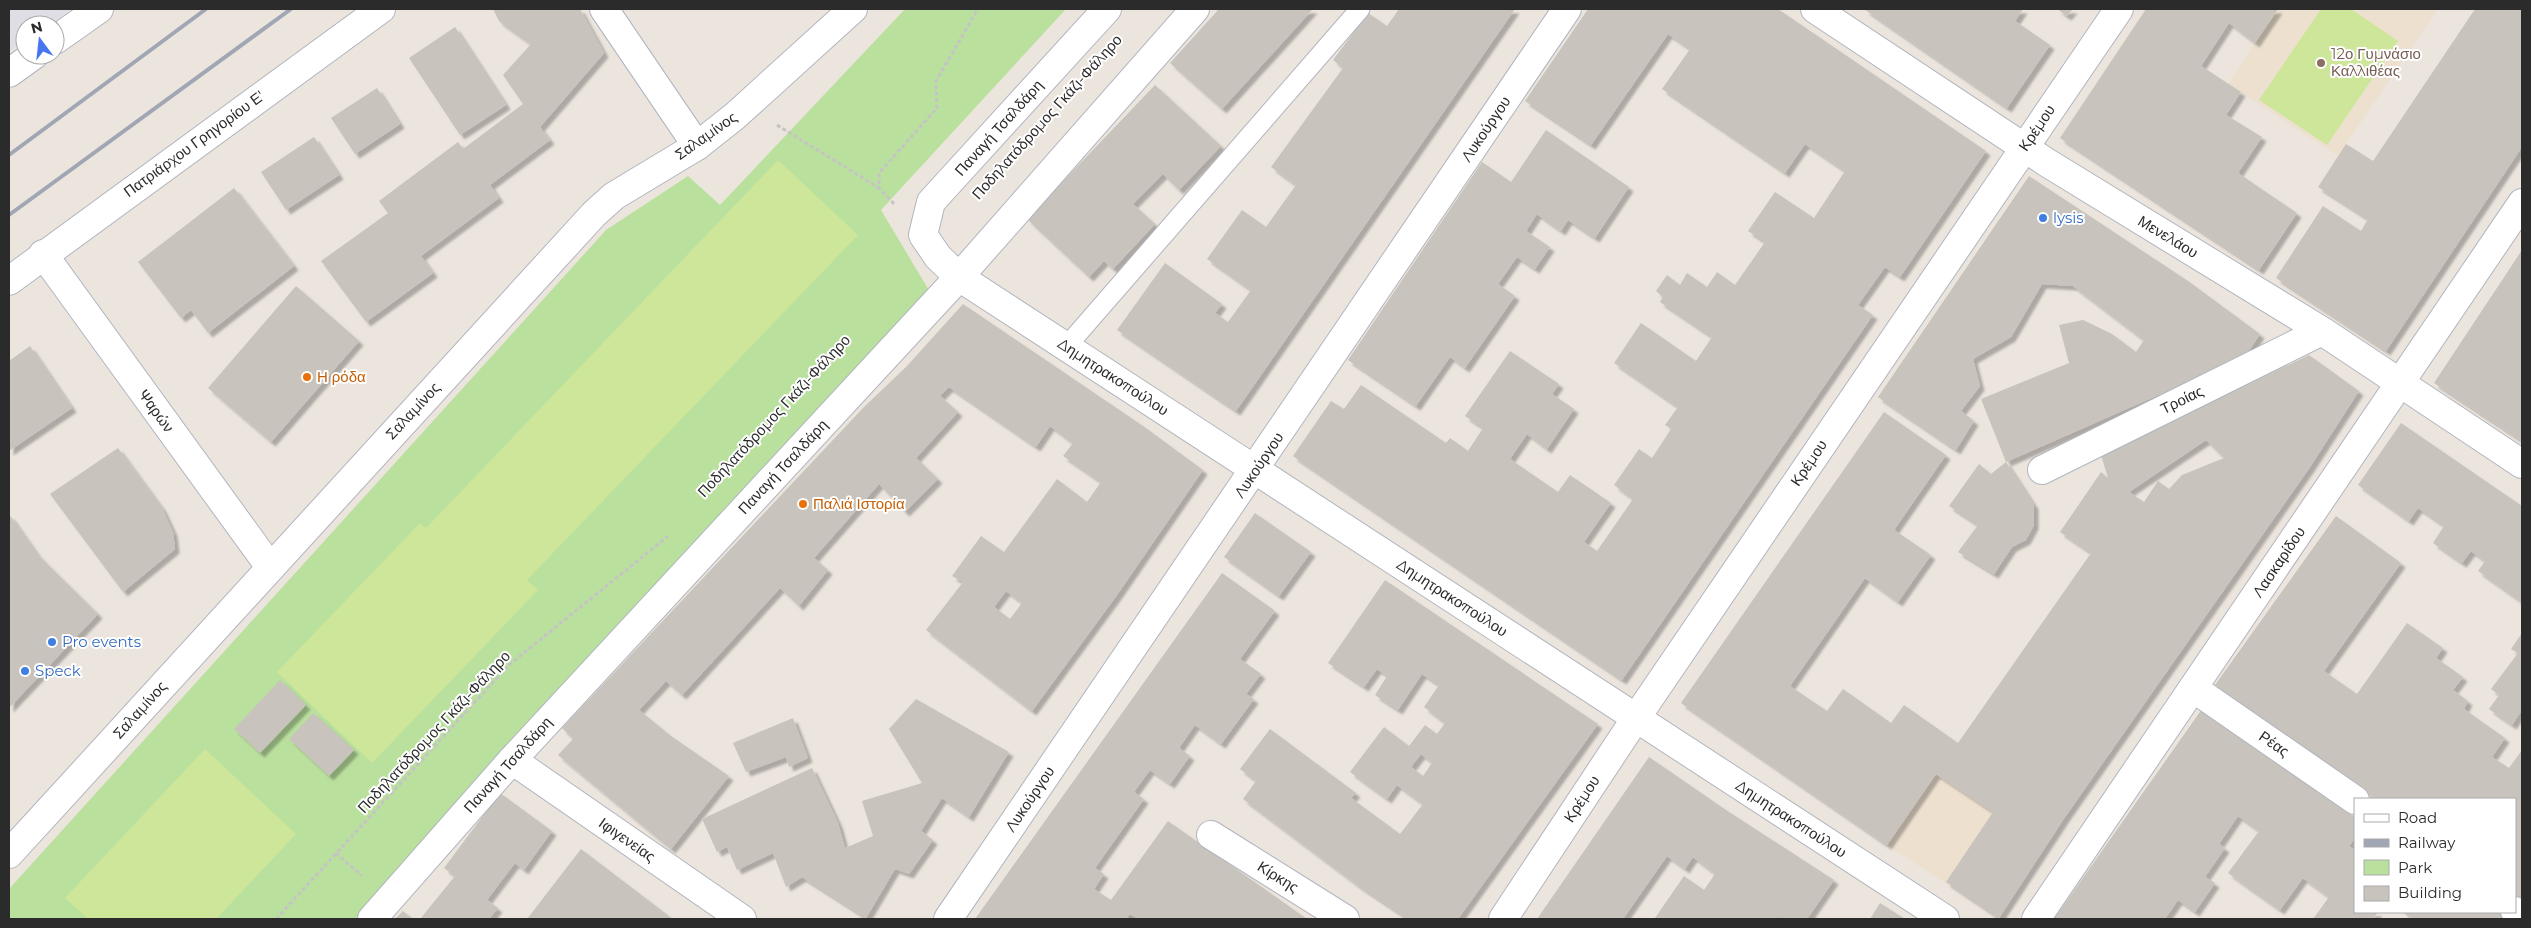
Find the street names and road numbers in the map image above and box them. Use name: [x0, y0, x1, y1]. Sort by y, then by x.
street label: Ποδηλατόδρομος Γκάζι-Φάληρο: [967, 30, 1126, 203]
street label: Παναγή Τσαλδάρη: [950, 76, 1047, 180]
street label: Πατριάρχου Γρηγορίου Ε': [120, 86, 268, 201]
street label: Λυκούργου: [1457, 92, 1514, 165]
street label: Κρέμου: [2014, 101, 2059, 155]
street label: Σαλαμίνος: [671, 107, 740, 164]
street label: Μενελάου: [2135, 211, 2202, 262]
street label: Ποδηλατόδρομος Γκάζι-Φάληρο: [693, 330, 854, 501]
street label: Δημητρακοπούλου: [1054, 334, 1172, 420]
street label: Σαλαμίνος: [381, 378, 444, 443]
street label: Τροίας: [2157, 381, 2206, 418]
street label: Ψαρών: [134, 386, 178, 436]
street label: Παναγή Τσαλδάρη: [734, 415, 831, 518]
street label: Λυκούργου: [1230, 428, 1287, 501]
street label: Κρέμου: [1786, 436, 1831, 490]
street label: Λασκαρίδου: [2248, 523, 2309, 601]
street label: Δημητρακοπούλου: [1393, 555, 1511, 641]
street label: Ποδηλατόδρομος Γκάζι-Φάληρο: [353, 646, 514, 817]
street label: Σαλαμίνος: [109, 677, 171, 743]
street label: Παναγή Τσαλδάρη: [459, 713, 556, 817]
street label: Ρέας: [2255, 726, 2293, 761]
street label: Λυκούργου: [1001, 762, 1058, 835]
street label: Κρέμου: [1559, 772, 1604, 826]
street label: Δημητρακοπούλου: [1732, 776, 1850, 862]
street label: Ιφιγενείας: [595, 813, 659, 866]
street label: Κίρκης: [1254, 857, 1302, 897]

